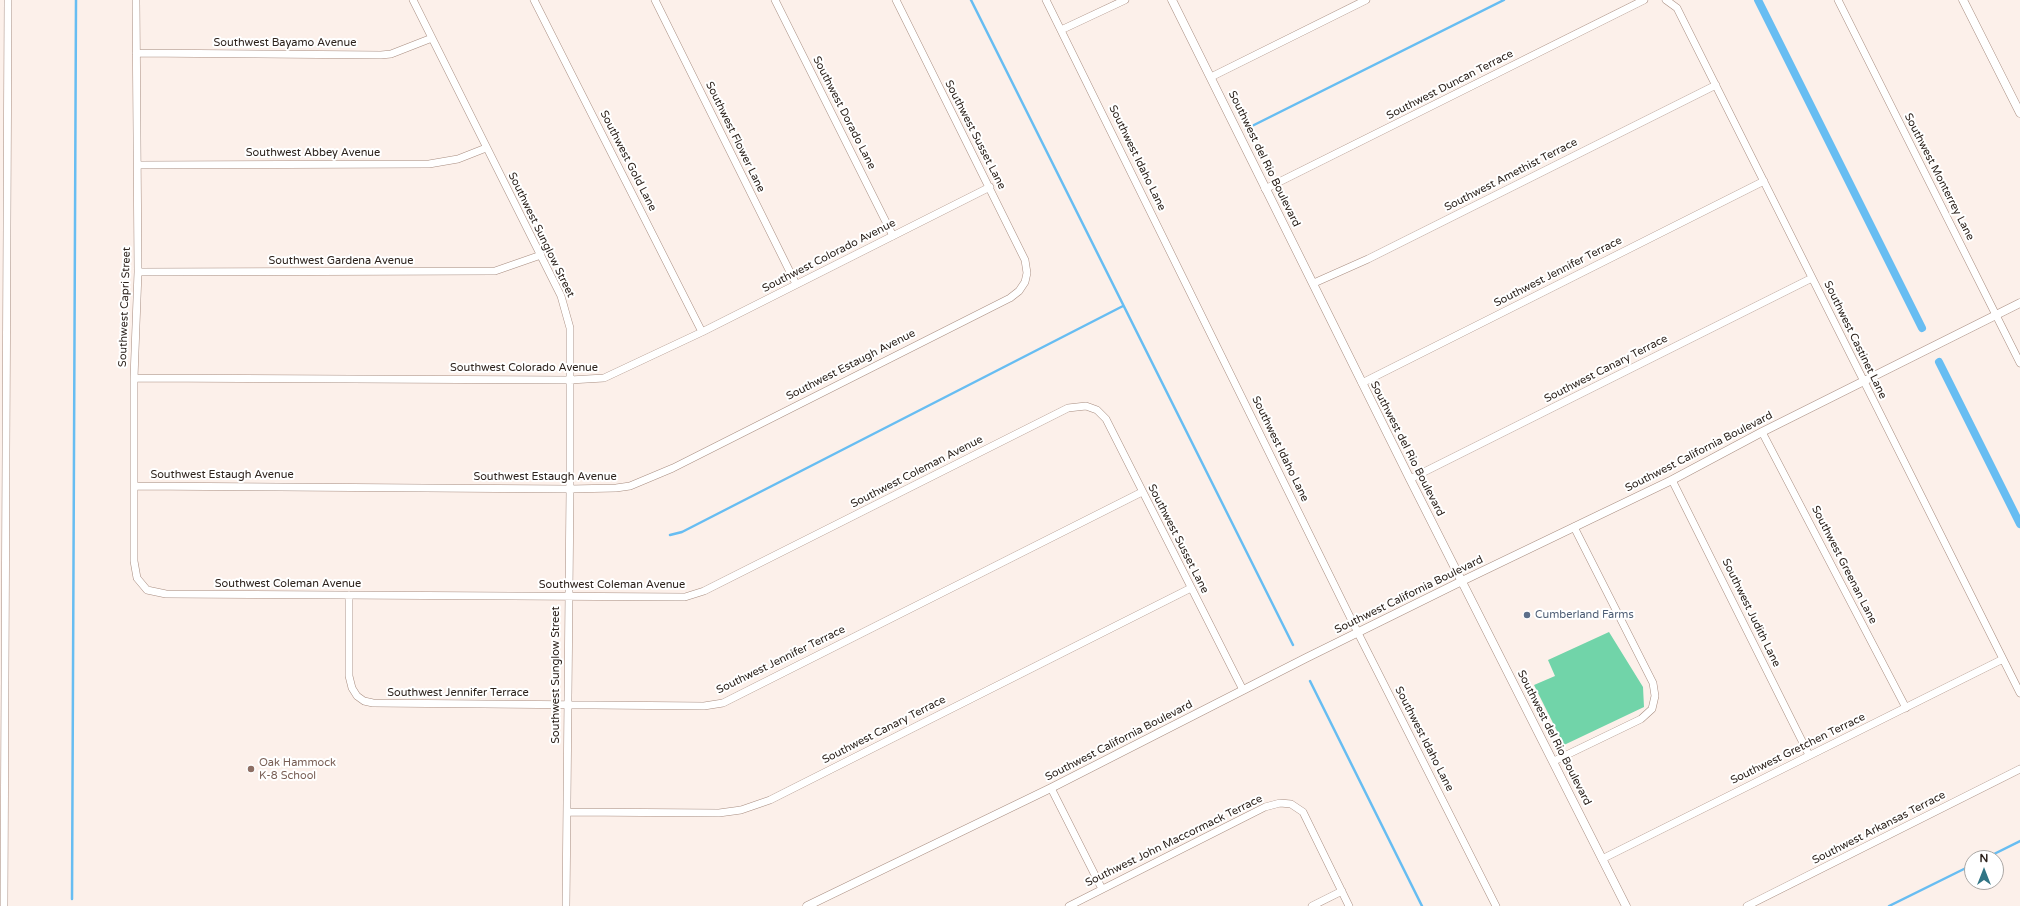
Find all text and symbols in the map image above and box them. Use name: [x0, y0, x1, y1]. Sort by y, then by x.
street label: Southwest Bayamo Avenue: [214, 36, 356, 50]
street label: Southwest Duncan Terrace: [1385, 47, 1515, 123]
street label: Southwest Dorado Lane: [810, 54, 878, 172]
street label: Southwest Susset Lane: [942, 78, 1008, 192]
street label: Southwest Flower Lane: [702, 80, 768, 194]
street label: Southwest del Rio Boulevard: [1225, 89, 1303, 229]
street label: Southwest Idaho Lane: [1106, 103, 1168, 213]
street label: Southwest Gold Lane: [597, 108, 659, 214]
street label: Southwest Monterrey Lane: [1901, 111, 1977, 243]
street label: Southwest Amethist Terrace: [1442, 136, 1580, 214]
street label: Southwest Abbey Avenue: [246, 146, 380, 160]
street label: Southwest Sunglow Street: [505, 170, 577, 300]
street label: Southwest Colorado Avenue: [760, 217, 898, 295]
street label: Southwest Jennifer Terrace: [1492, 234, 1624, 310]
street label: Southwest Capri Street: [116, 247, 134, 367]
street label: Southwest Gardena Avenue: [269, 254, 413, 268]
street label: Southwest Castinet Lane: [1821, 279, 1889, 401]
street label: Southwest Estaugh Avenue: [784, 327, 918, 403]
street label: Southwest Canary Terrace: [1542, 332, 1670, 406]
street label: Southwest Colorado Avenue: [450, 361, 598, 375]
street label: Southwest del Rio Boulevard: [1367, 379, 1447, 519]
street label: Southwest Idaho Lane: [1249, 394, 1311, 504]
street label: Southwest California Boulevard: [1623, 409, 1775, 495]
street label: Southwest Coleman Avenue: [849, 433, 985, 511]
street label: Southwest Estaugh Avenue: [150, 468, 294, 482]
street label: Southwest Estaugh Avenue: [473, 470, 617, 484]
street label: Southwest Susset Lane: [1145, 482, 1211, 596]
street label: Southwest Greenan Lane: [1808, 504, 1880, 626]
street label: Southwest California Boulevard: [1333, 553, 1485, 637]
street label: Southwest Judith Lane: [1719, 557, 1783, 669]
street label: Southwest Coleman Avenue: [215, 577, 361, 591]
street label: Southwest Coleman Avenue: [539, 578, 685, 592]
street label: Southwest Sunglow Street: [549, 606, 563, 744]
place label: Cumberland Farms: [1535, 608, 1634, 622]
marker: Cumberland Farms: [1522, 610, 1532, 620]
street label: Southwest Jennifer Terrace: [714, 623, 848, 697]
street label: Southwest del Rio Boulevard: [1514, 668, 1594, 808]
street label: Southwest Idaho Lane: [1392, 684, 1456, 794]
street label: Southwest Jennifer Terrace: [387, 686, 529, 700]
street label: Southwest Canary Terrace: [820, 693, 948, 767]
street label: Southwest California Boulevard: [1043, 698, 1195, 784]
street label: Southwest Gretchen Terrace: [1729, 711, 1867, 787]
place label: Oak Hammock K-8 School: [259, 756, 336, 782]
marker: Oak Hammock K-8 School: [246, 764, 256, 774]
street label: Southwest Arkansas Terrace: [1810, 789, 1948, 867]
street label: Southwest John Maccormack Terrace: [1083, 792, 1265, 890]
north arrow: [1964, 850, 2004, 890]
text: N: [1980, 852, 1988, 865]

